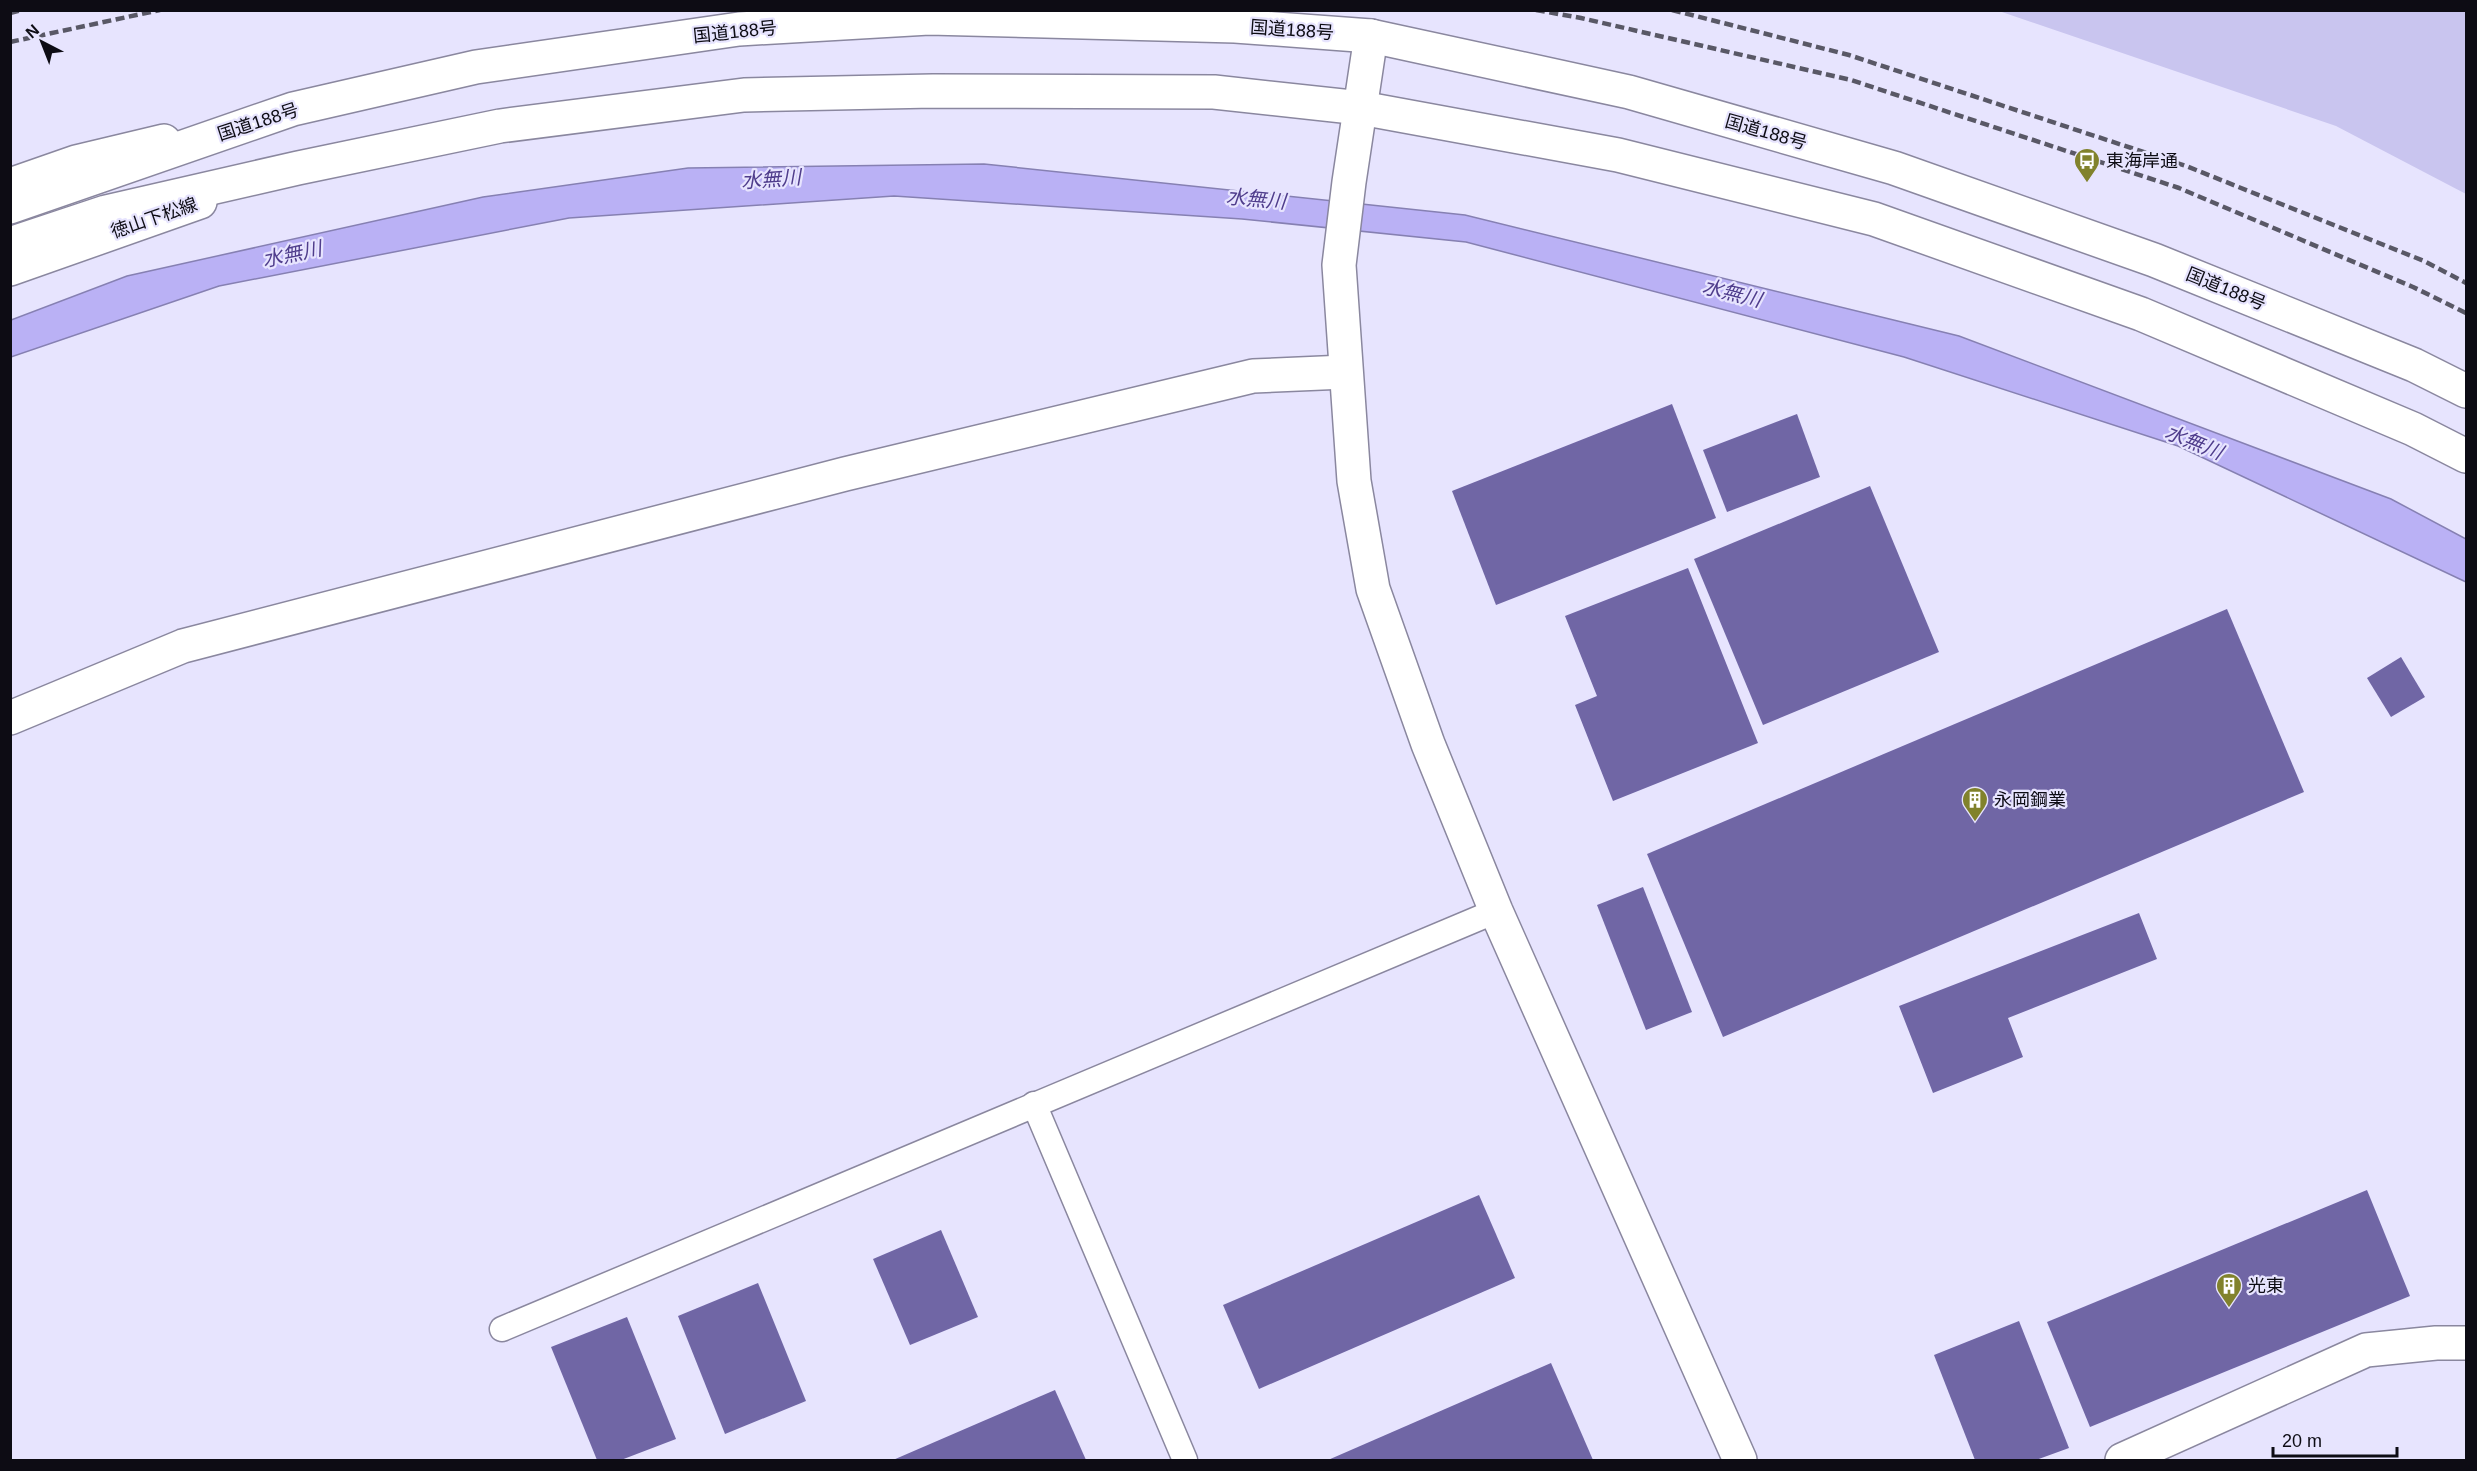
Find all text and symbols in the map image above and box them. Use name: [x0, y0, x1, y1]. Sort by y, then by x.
north arrow: [12, 12, 72, 72]
street label: 国道188号: [1249, 17, 1335, 43]
street label: 国道188号: [692, 18, 778, 46]
text: N: [22, 21, 42, 41]
street label: 国道188号: [215, 100, 301, 144]
street label: 国道188号: [1723, 111, 1809, 153]
bus stop icon: 東海岸通: [2072, 146, 2102, 184]
place label: 東海岸通: [2106, 151, 2178, 171]
water label: 水無川: [740, 166, 804, 192]
water label: 水無川: [1225, 185, 1289, 213]
street label: 徳山下松線: [108, 194, 200, 242]
water label: 水無川: [260, 237, 326, 271]
street label: 国道188号: [2183, 264, 2269, 314]
water label: 水無川: [1700, 275, 1766, 311]
water label: 水無川: [2162, 421, 2228, 464]
building icon: 永岡鋼業: [1960, 785, 1990, 823]
place label: 永岡鋼業: [1994, 790, 2066, 810]
building icon: 光東: [2214, 1271, 2244, 1309]
place label: 光東: [2248, 1276, 2284, 1296]
scale bar: [2273, 1420, 2398, 1458]
text: 20 m: [2282, 1431, 2322, 1451]

